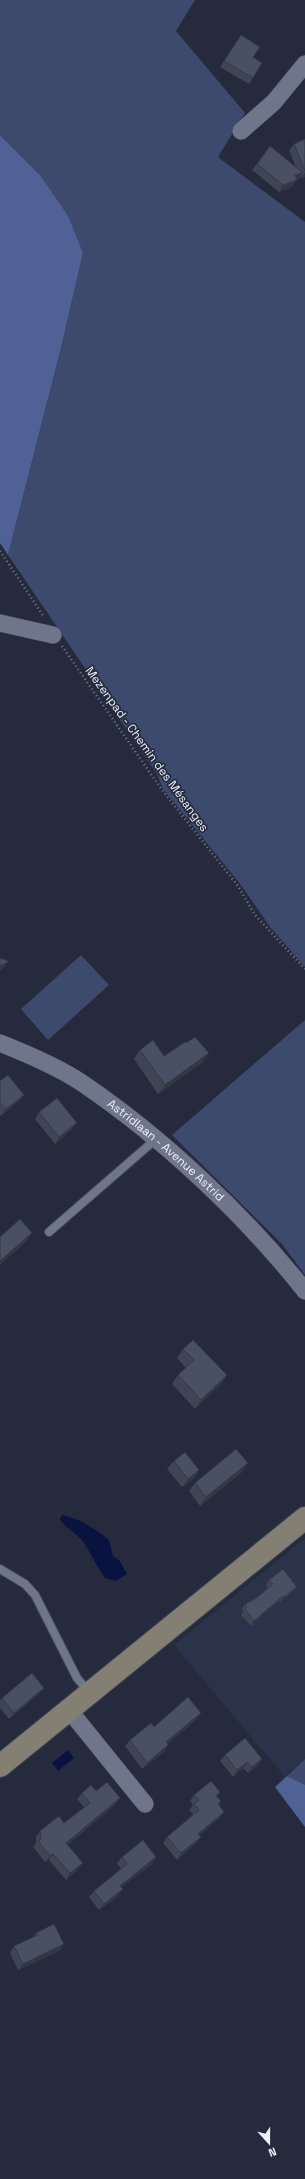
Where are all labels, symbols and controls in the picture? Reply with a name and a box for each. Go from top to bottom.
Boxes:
street label: Mezenpad - Chemin des Mésanges [82,663,212,835]
street label: Astridlaan - Avenue Astrid [104,1096,228,1205]
north arrow [249,2123,289,2163]
text: N [267,2144,279,2160]

